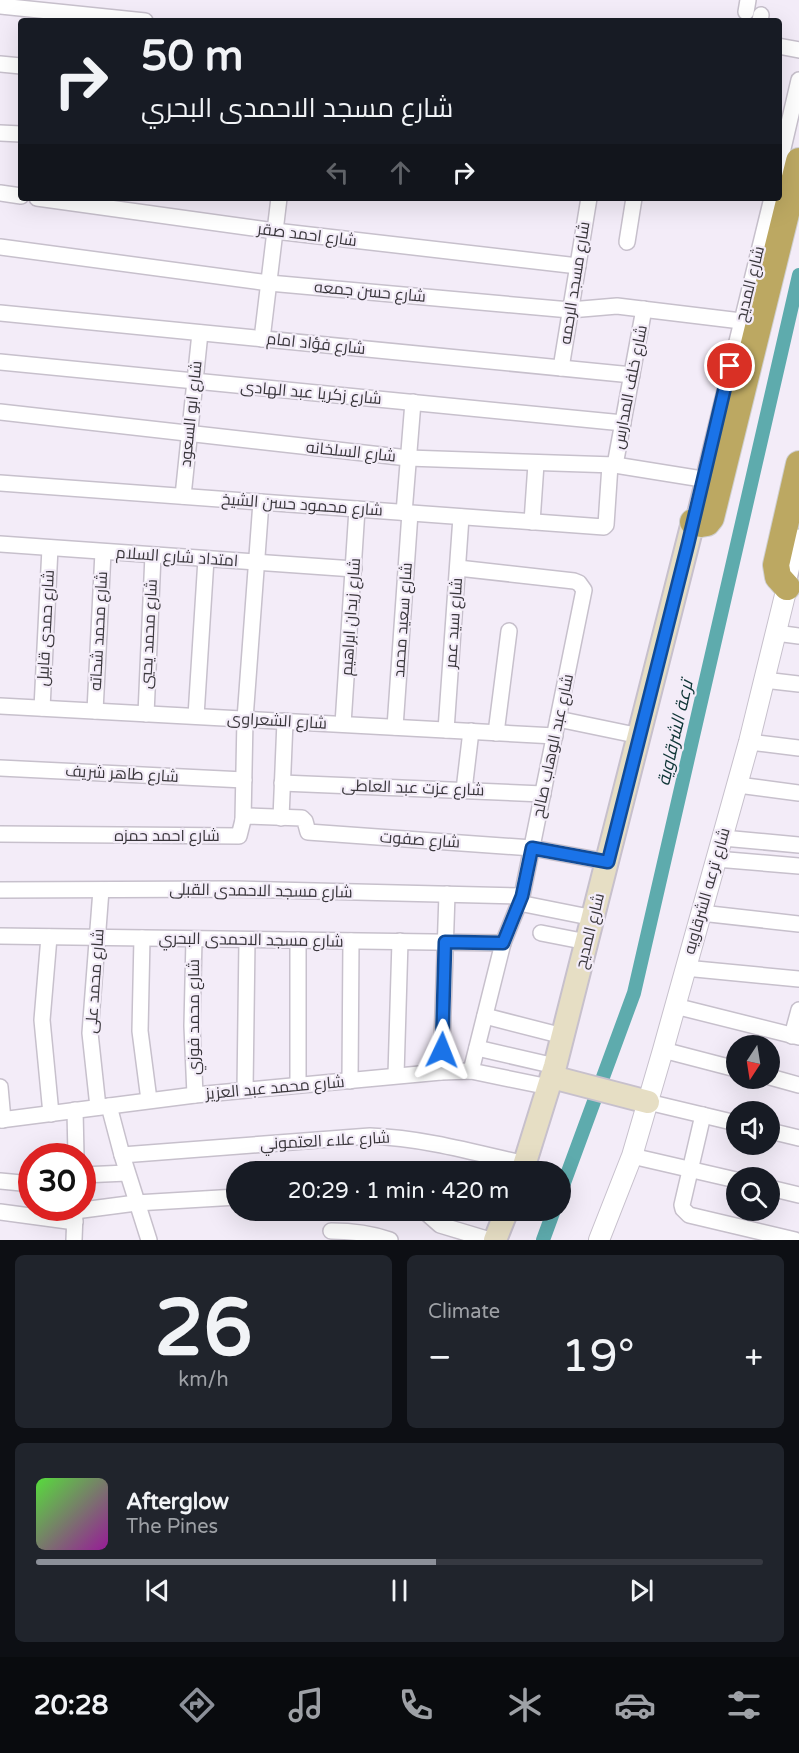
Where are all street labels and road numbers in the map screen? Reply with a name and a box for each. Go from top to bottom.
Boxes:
street label: شارع احمد صقر [255,219,358,252]
street label: شارع مسجد الرحمه [555,220,596,346]
street label: شارع المديح [731,244,770,324]
street label: شارع حسن جمعه [313,277,427,308]
street label: شارع خلف المدارس [608,323,653,451]
street label: شارع فؤاد امام [265,329,367,360]
street label: شارع ابو السعود [175,360,208,468]
street label: شارع زكريا عبد الهادى [240,377,382,410]
street label: شارع السلخانه [305,437,397,468]
street label: شارع محمود حسن الشيخ [220,489,383,522]
street label: امتداد شارع السلام [115,543,239,572]
street label: شارع زيدان ابراهيم [337,557,366,677]
street label: شارع سعيد محمد [389,562,418,678]
street label: شارع حمدى قابيل [33,569,60,687]
street label: شارع محمد شحاته [86,571,113,691]
street label: شارع سيد عمر [441,577,468,670]
street label: شارع محمد يحيي [136,578,163,690]
street label: شارع عبد الوهاب صالح [528,672,579,820]
street label: شارع الشعراوى [227,708,327,735]
street label: شارع طاهر شريف [65,761,179,788]
street label: شارع عزت عبد العاطى [341,776,485,801]
street label: شارع ترعه الشرقاويه [679,825,736,957]
street label: شارع احمد حمزه [114,826,220,847]
street label: شارع صفوت [379,827,461,854]
street label: شارع مسجد الاحمدى القبلى [169,879,353,904]
street label: شارع المديح [571,891,610,971]
street label: شارع محمد على [81,928,110,1034]
street label: شارع مسجد الاحمدى البحري [158,928,344,955]
street label: شارع محمد فوزي [184,959,207,1075]
street label: شارع محمد عبد العزيز [204,1072,345,1105]
street label: شارع علاء العتموني [259,1128,391,1157]

